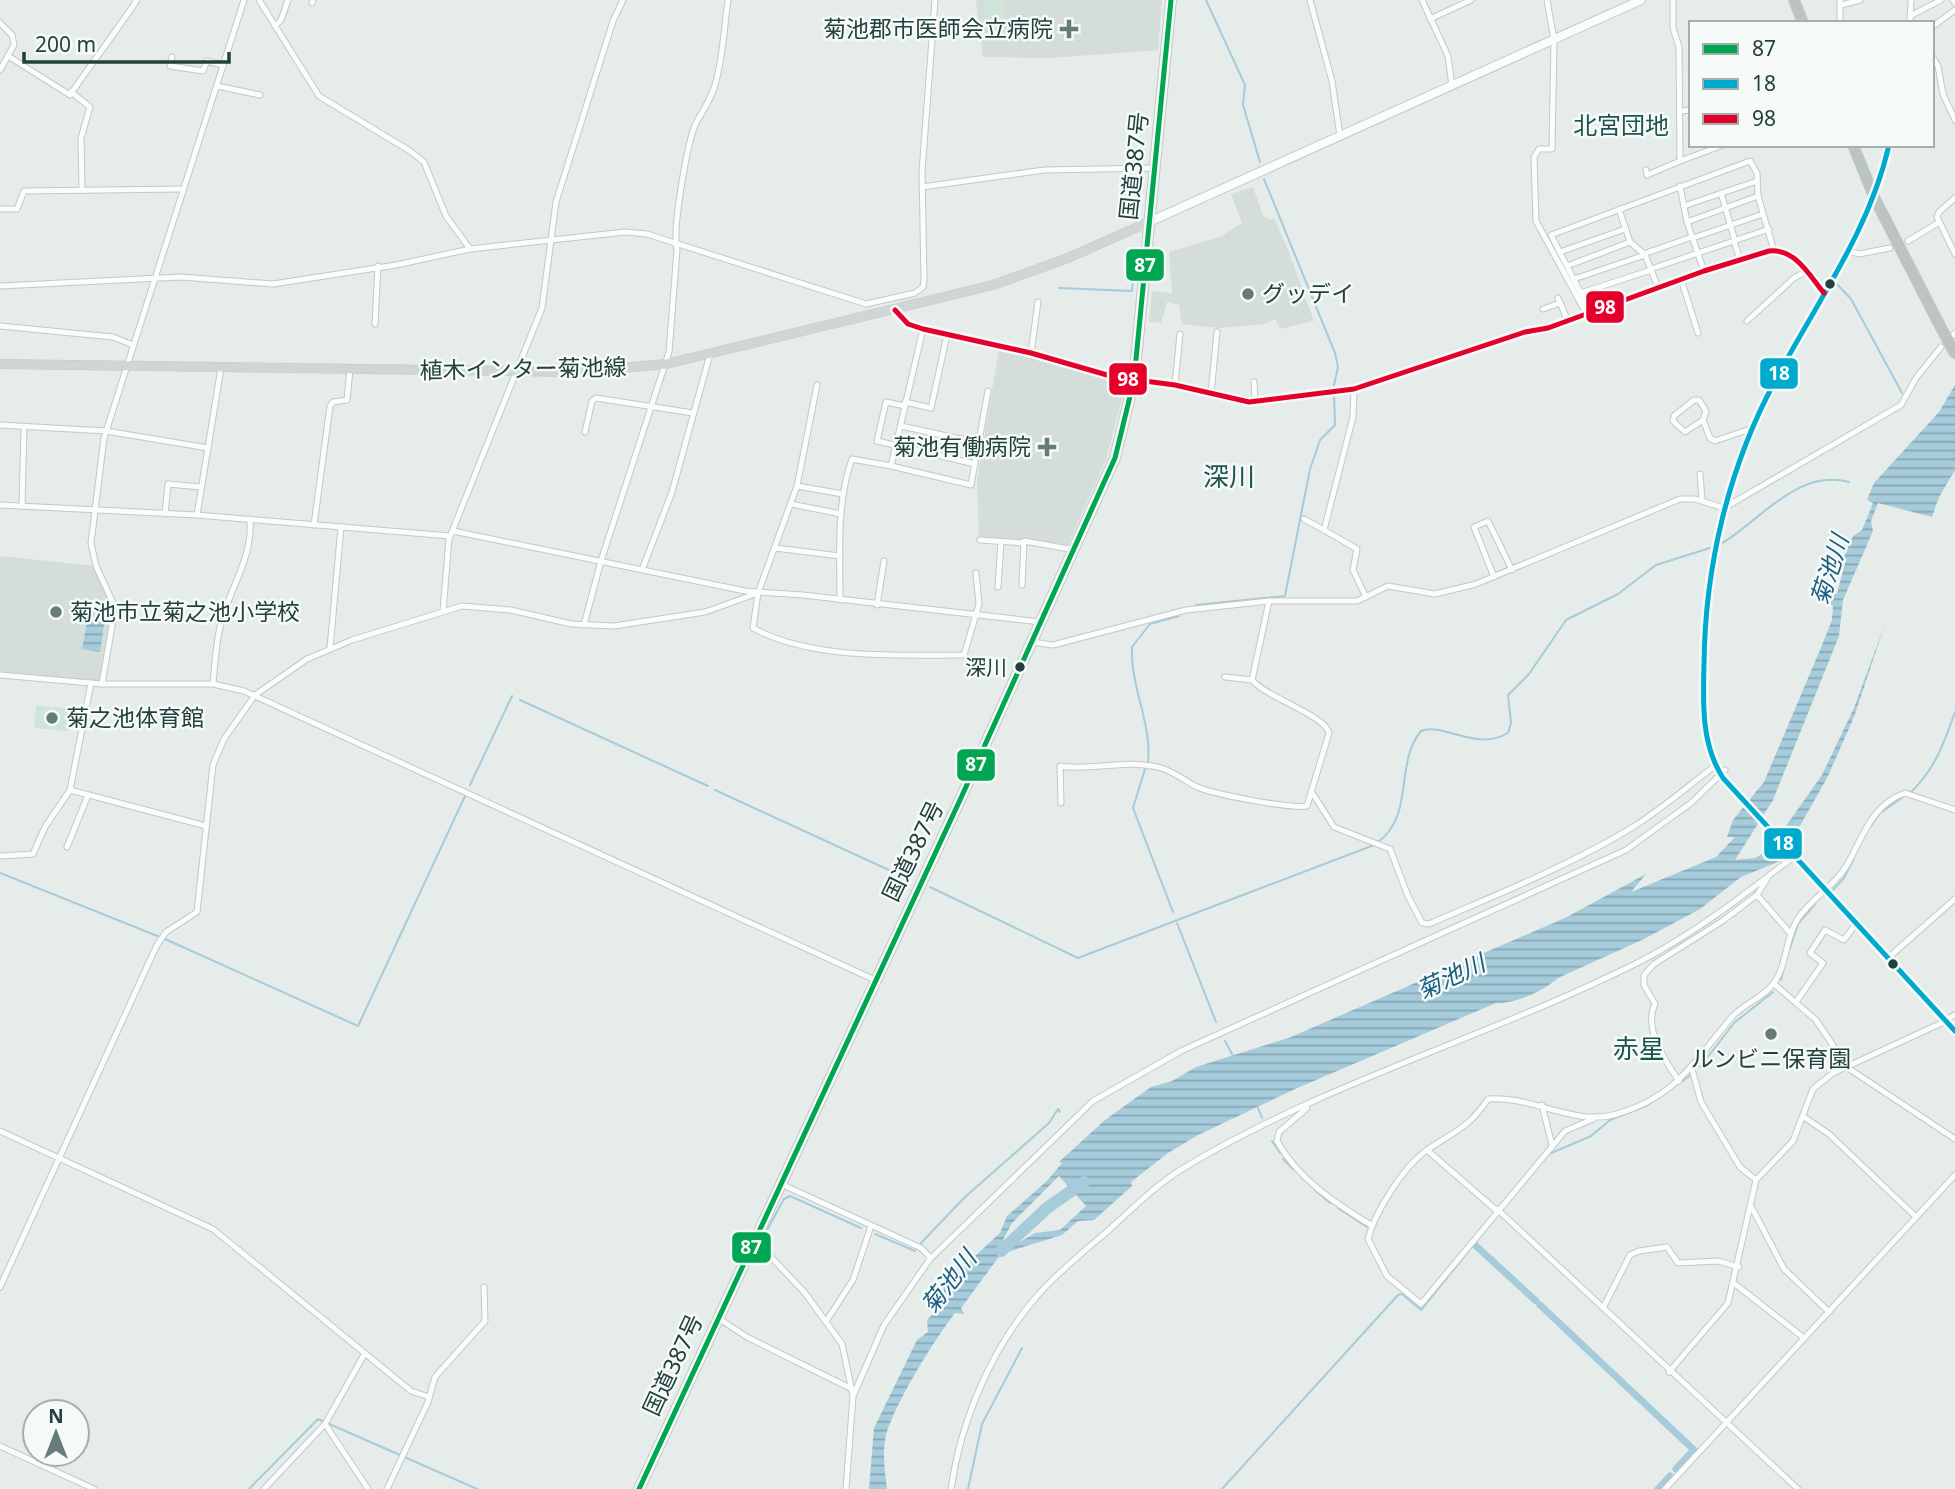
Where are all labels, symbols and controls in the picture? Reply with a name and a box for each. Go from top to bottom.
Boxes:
place label: 菊池郡市医師会立病院 [823,12,1053,44]
marker: 菊池郡市医師会立病院 [1059,19,1079,39]
scale bar [24,21,229,65]
legend [1689,21,1934,147]
text: 200 m [35,30,96,58]
text: 87 [1752,34,1776,62]
text: 18 [1752,69,1776,97]
text: 98 [1752,104,1776,132]
district label: 北宮団地 [1573,108,1669,141]
street label: 国道387号 [1111,110,1155,222]
line badge: 87 [1125,248,1165,282]
text: 87 [1134,252,1156,278]
place label: グッデイ [1262,277,1354,309]
unlabelled marker [1823,277,1837,291]
marker: グッデイ [1240,286,1256,302]
line badge: 98 [1585,290,1625,324]
text: 98 [1594,294,1616,320]
street label: 植木インター菊池線 [419,350,627,386]
line badge: 18 [1759,357,1799,390]
text: 18 [1768,360,1790,386]
line badge: 98 [1108,362,1148,396]
text: 98 [1117,366,1139,392]
place label: 菊池有働病院 [893,430,1031,462]
marker: 菊池有働病院 [1037,437,1057,457]
district label: 深川 [1203,458,1255,494]
water label: 菊池川 [1802,527,1856,609]
place label: 菊池市立菊之池小学校 [70,595,300,627]
marker: 菊池市立菊之池小学校 [48,604,64,620]
place label: 深川 [965,653,1007,681]
marker: 深川 [1013,660,1027,674]
place label: 菊之池体育館 [66,701,204,733]
marker: 菊之池体育館 [44,710,60,726]
line badge: 87 [956,748,996,782]
text: 87 [965,751,987,777]
street label: 国道387号 [874,795,950,906]
line badge: 18 [1763,827,1803,860]
text: 18 [1772,830,1794,856]
water label: 菊池川 [1411,944,1493,1006]
unlabelled marker [1886,957,1900,971]
marker: ルンビニ保育園 [1763,1026,1779,1042]
district label: 赤星 [1613,1030,1665,1066]
place label: ルンビニ保育園 [1691,1042,1851,1074]
line badge: 87 [731,1231,772,1264]
text: 87 [740,1234,762,1260]
water label: 菊池川 [913,1240,985,1320]
street label: 国道387号 [635,1309,710,1420]
north arrow [21,1398,91,1468]
text: N [48,1403,64,1429]

